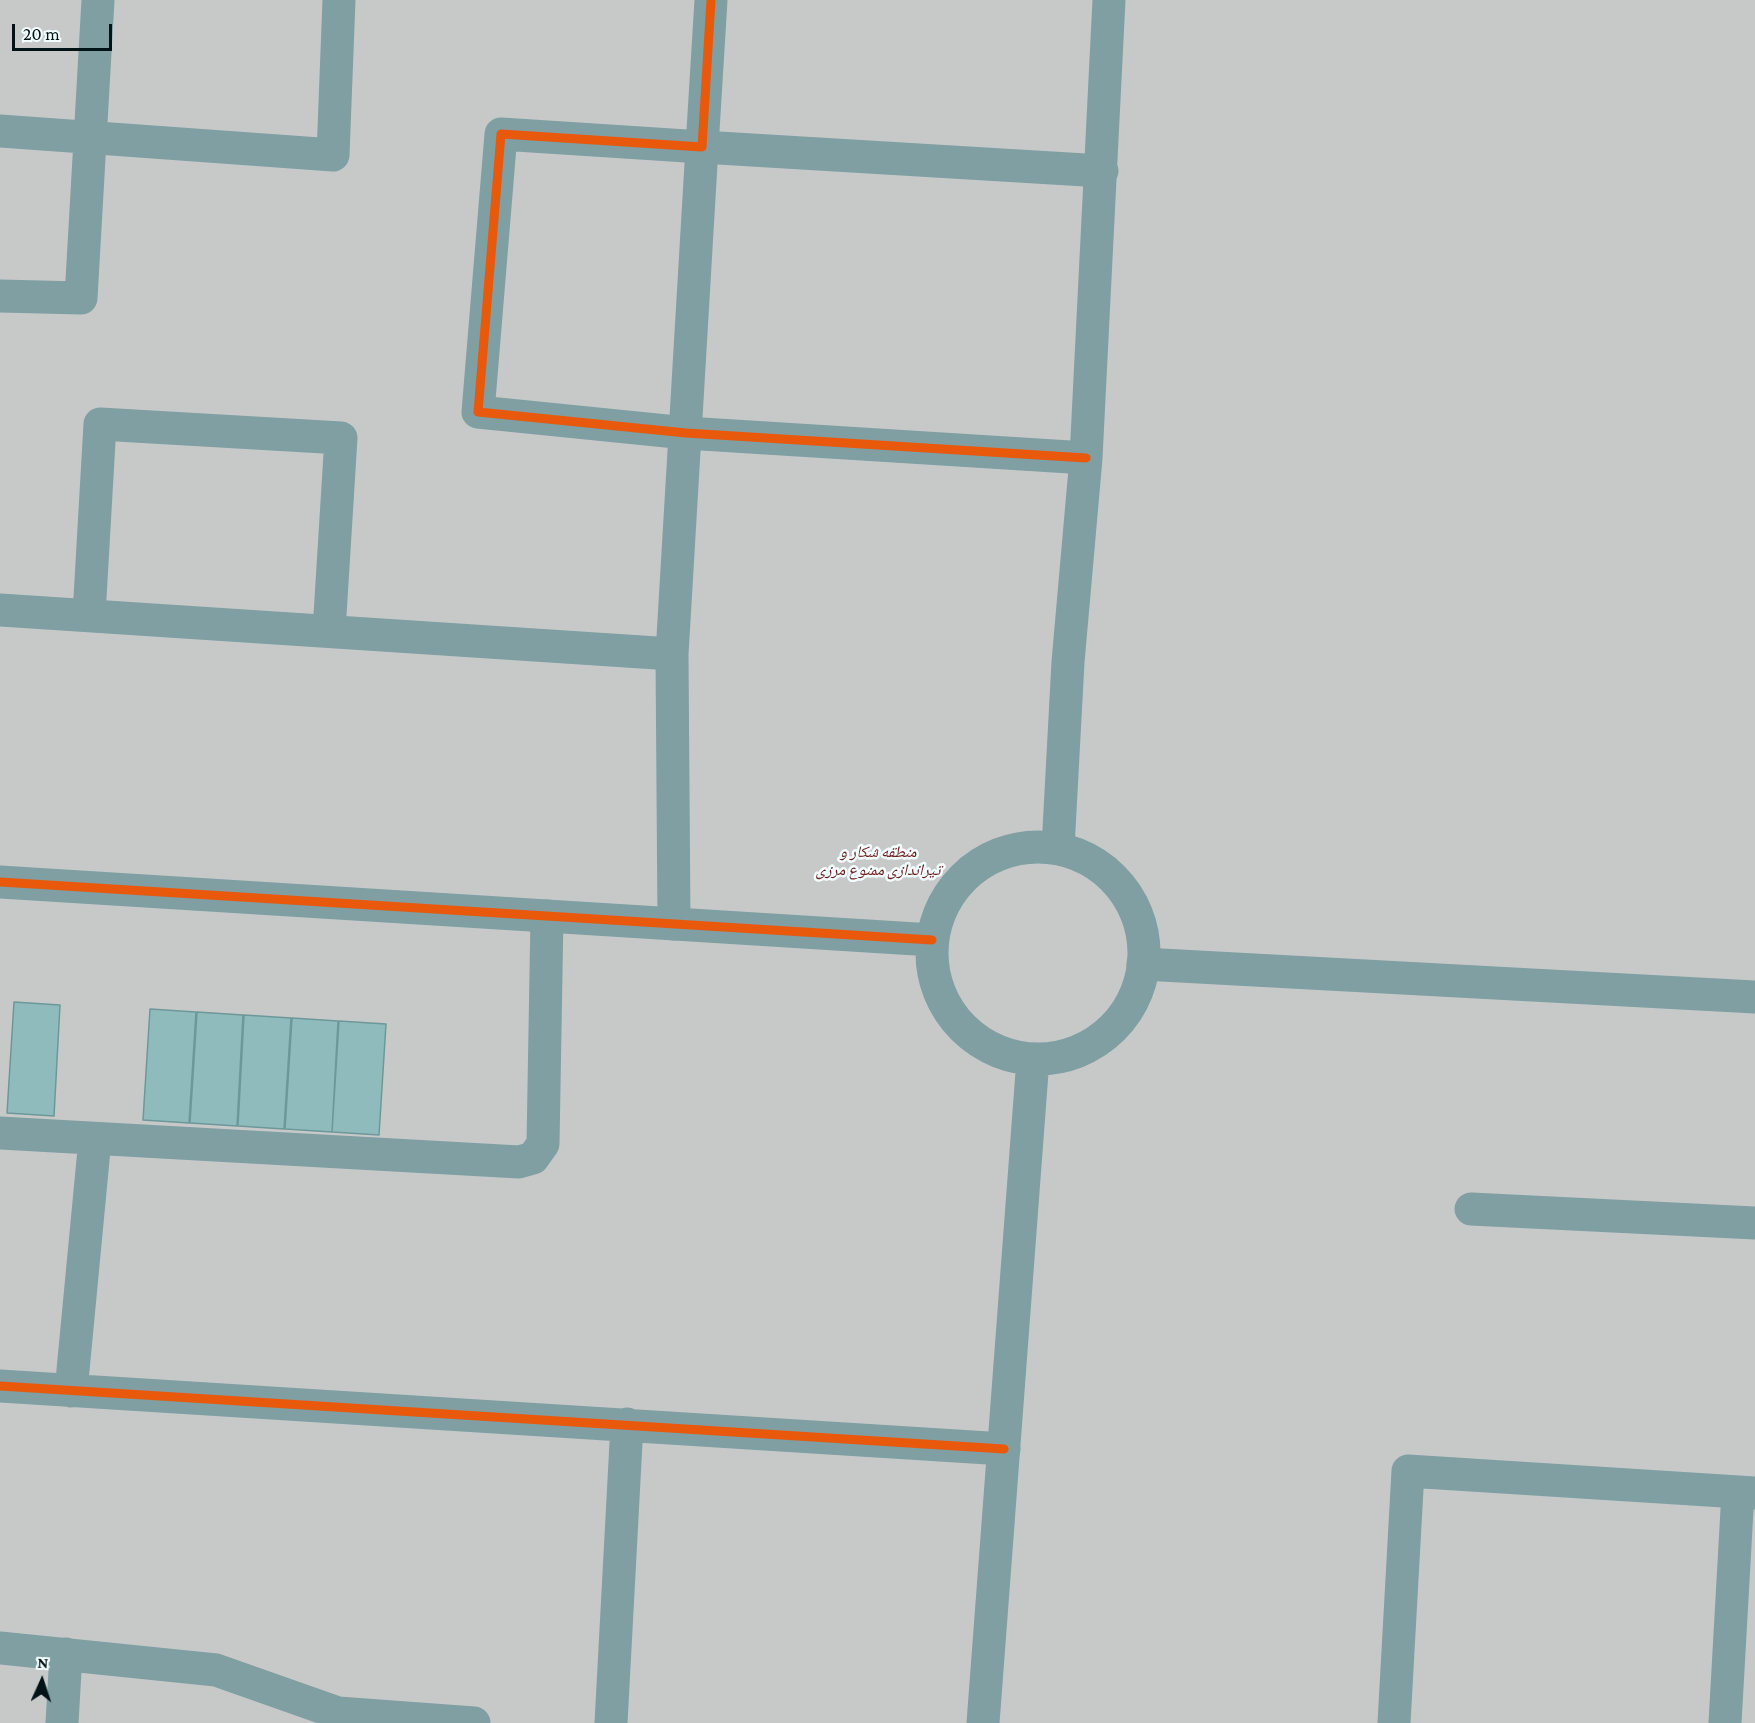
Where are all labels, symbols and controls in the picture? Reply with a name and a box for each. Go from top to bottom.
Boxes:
scale bar [15,12,116,50]
text: 20 m [23,24,60,44]
park label: منطقه شکار و تیراندازی ممنوع مرزی [816,842,940,880]
north arrow [12,1651,72,1711]
text: N [37,1654,49,1671]

